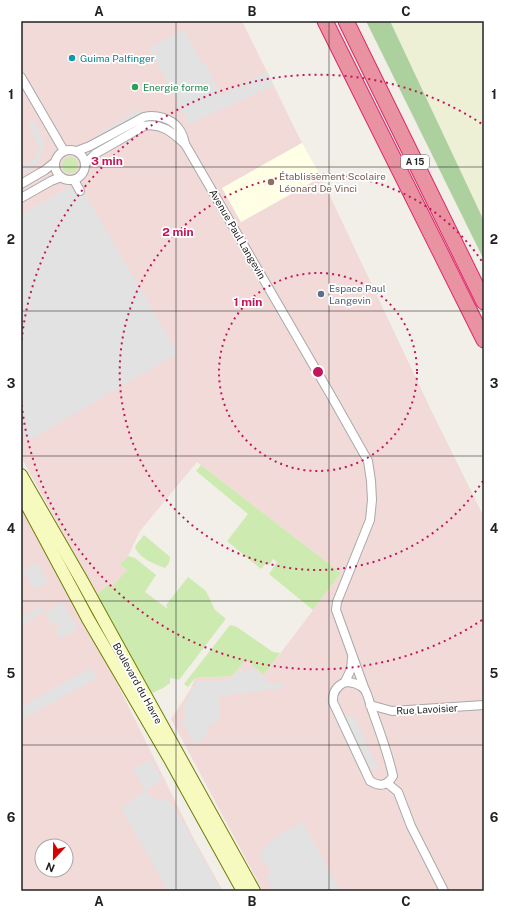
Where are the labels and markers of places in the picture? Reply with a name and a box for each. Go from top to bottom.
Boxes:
place label: Guima Palfinger [80,52,155,64]
marker: Guima Palfinger [67,53,77,63]
place label: Energie forme [143,81,209,93]
marker: Energie forme [130,82,140,92]
place label: Établissement Scolaire Léonard De Vinci [279,170,386,194]
marker: Établissement Scolaire Léonard De Vinci [266,177,276,187]
place label: Espace Paul Langevin [329,282,386,306]
marker: Espace Paul Langevin [316,289,326,299]
centre of rings [311,365,325,379]

